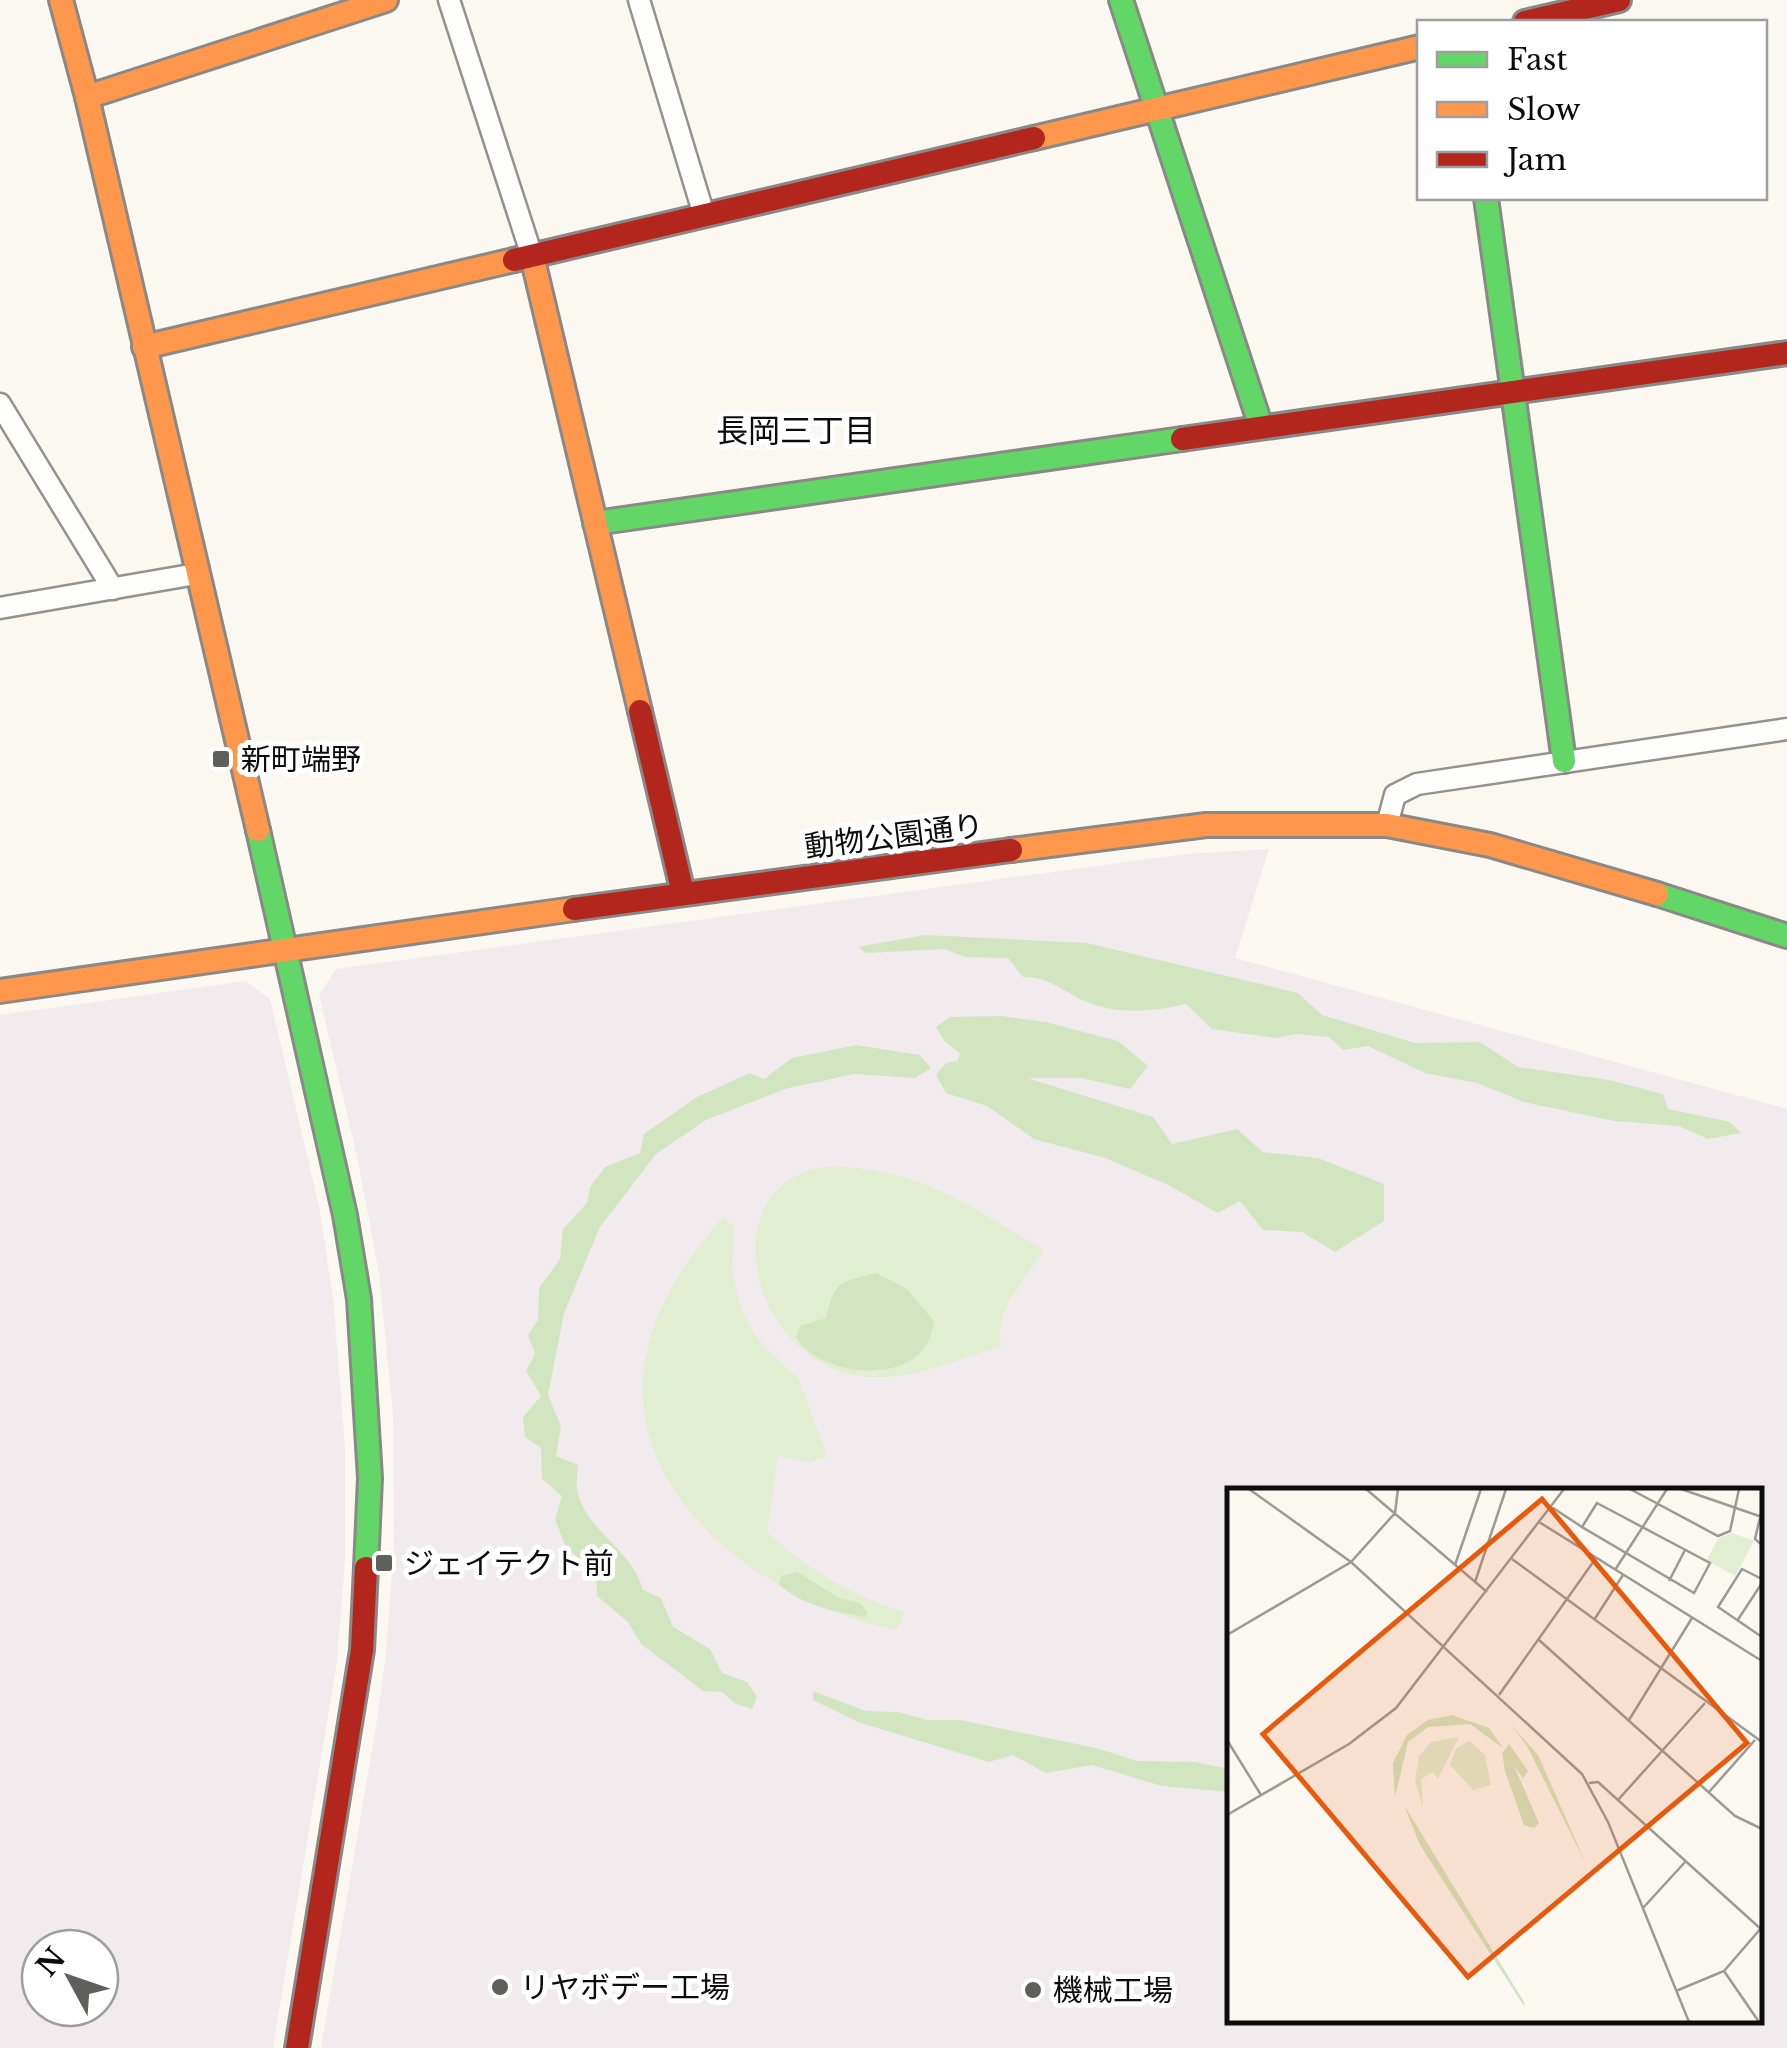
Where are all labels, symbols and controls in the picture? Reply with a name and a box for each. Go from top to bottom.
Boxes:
legend [1417,20,1767,200]
text: Fast [1507,41,1568,78]
text: Slow [1507,91,1581,128]
text: Jam [1503,141,1567,178]
district label: 長岡三丁目 [716,411,876,451]
place label: 新町端野 [241,741,361,778]
marker: 新町端野 [210,748,232,770]
street label: 動物公園通り [802,807,986,865]
inset map [1227,1488,1762,2023]
place label: ジェイテクト前 [404,1545,613,1582]
marker: ジェイテクト前 [373,1552,395,1574]
north arrow [20,1928,120,2028]
text: N [29,1941,73,1984]
place label: リヤボデー工場 [520,1969,730,2006]
place label: 機械工場 [1053,1972,1173,2009]
marker: リヤボデー工場 [489,1976,511,1998]
marker: 機械工場 [1022,1979,1044,2001]

